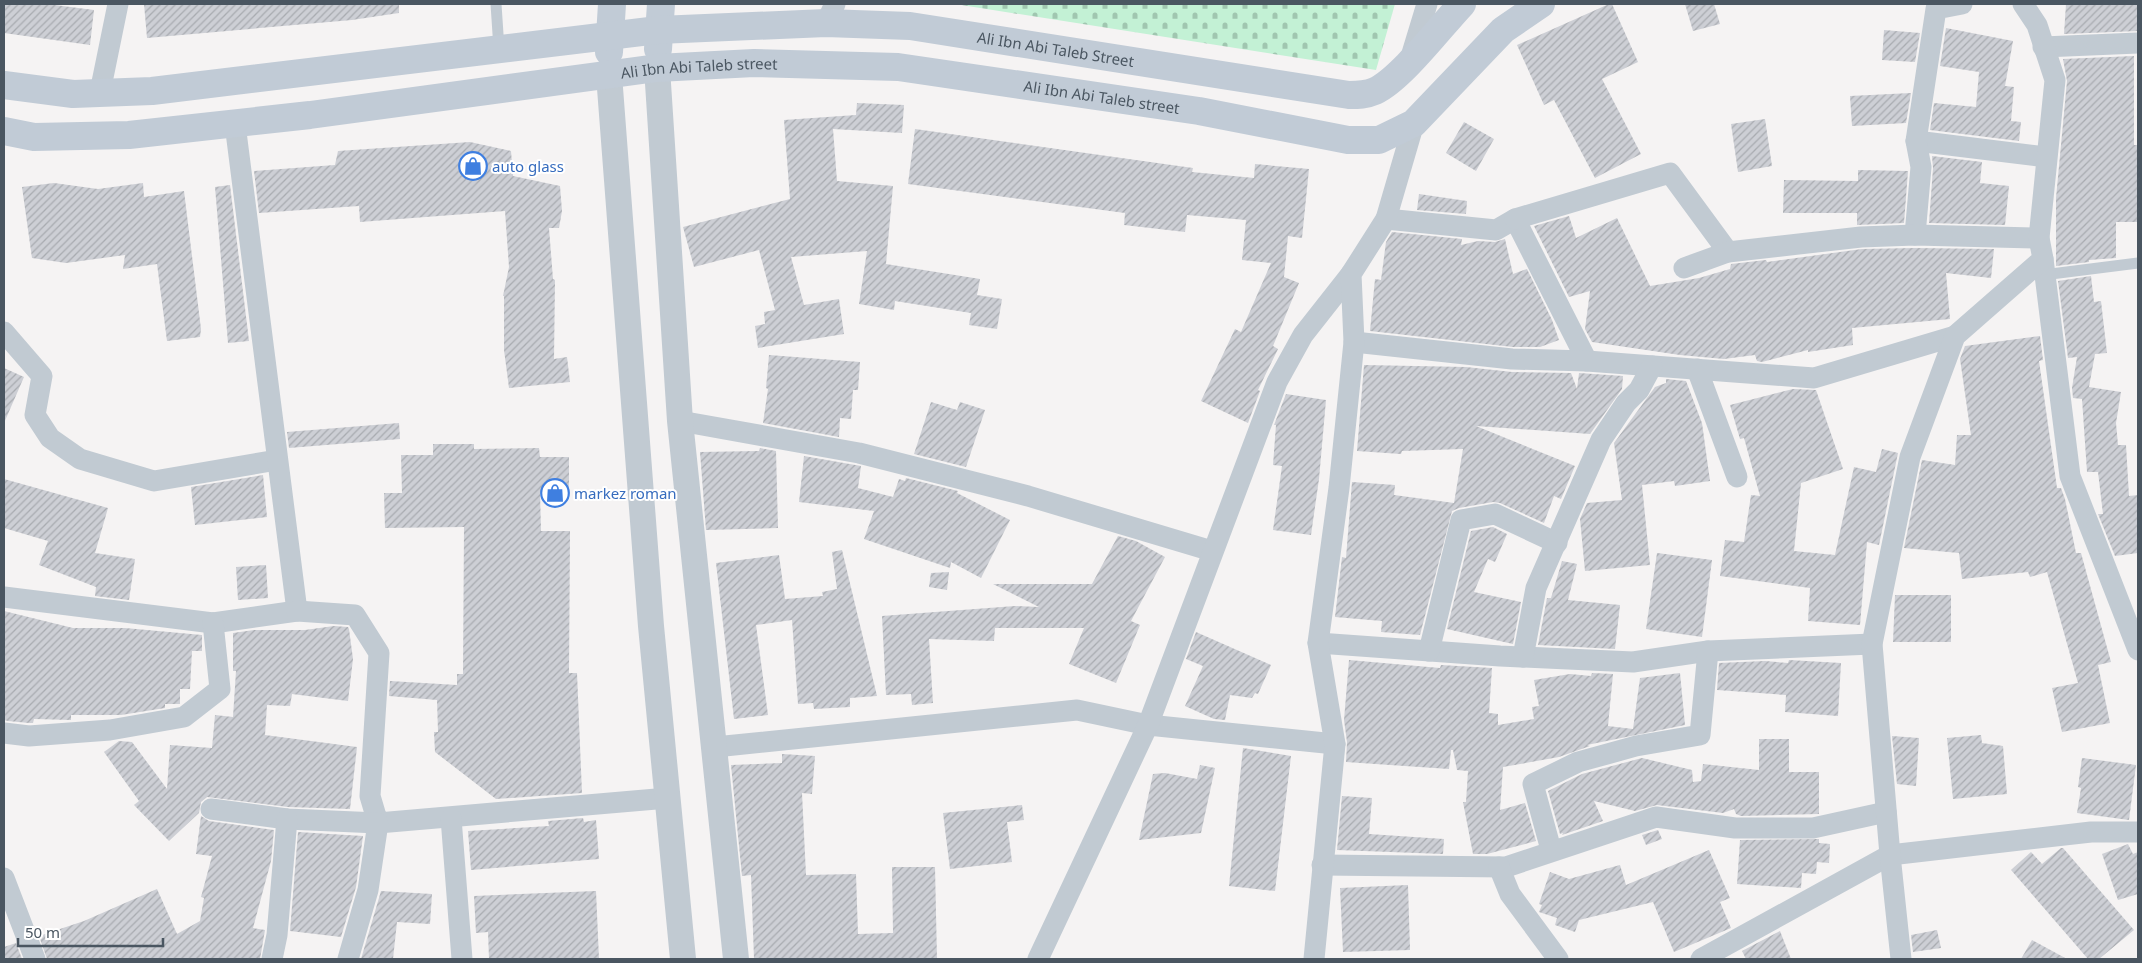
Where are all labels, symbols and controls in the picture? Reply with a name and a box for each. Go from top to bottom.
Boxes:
street label: Ali Ibn Abi Taleb Street [976,27,1136,71]
street label: Ali Ibn Abi Taleb street [619,53,778,83]
street label: Ali Ibn Abi Taleb street [1022,76,1182,118]
shop icon: auto glass [458,151,488,181]
place label: auto glass [492,156,564,176]
shop icon: markez roman [540,478,570,508]
place label: markez roman [574,483,677,503]
scale bar [18,916,162,948]
text: 50 m [25,922,60,942]

